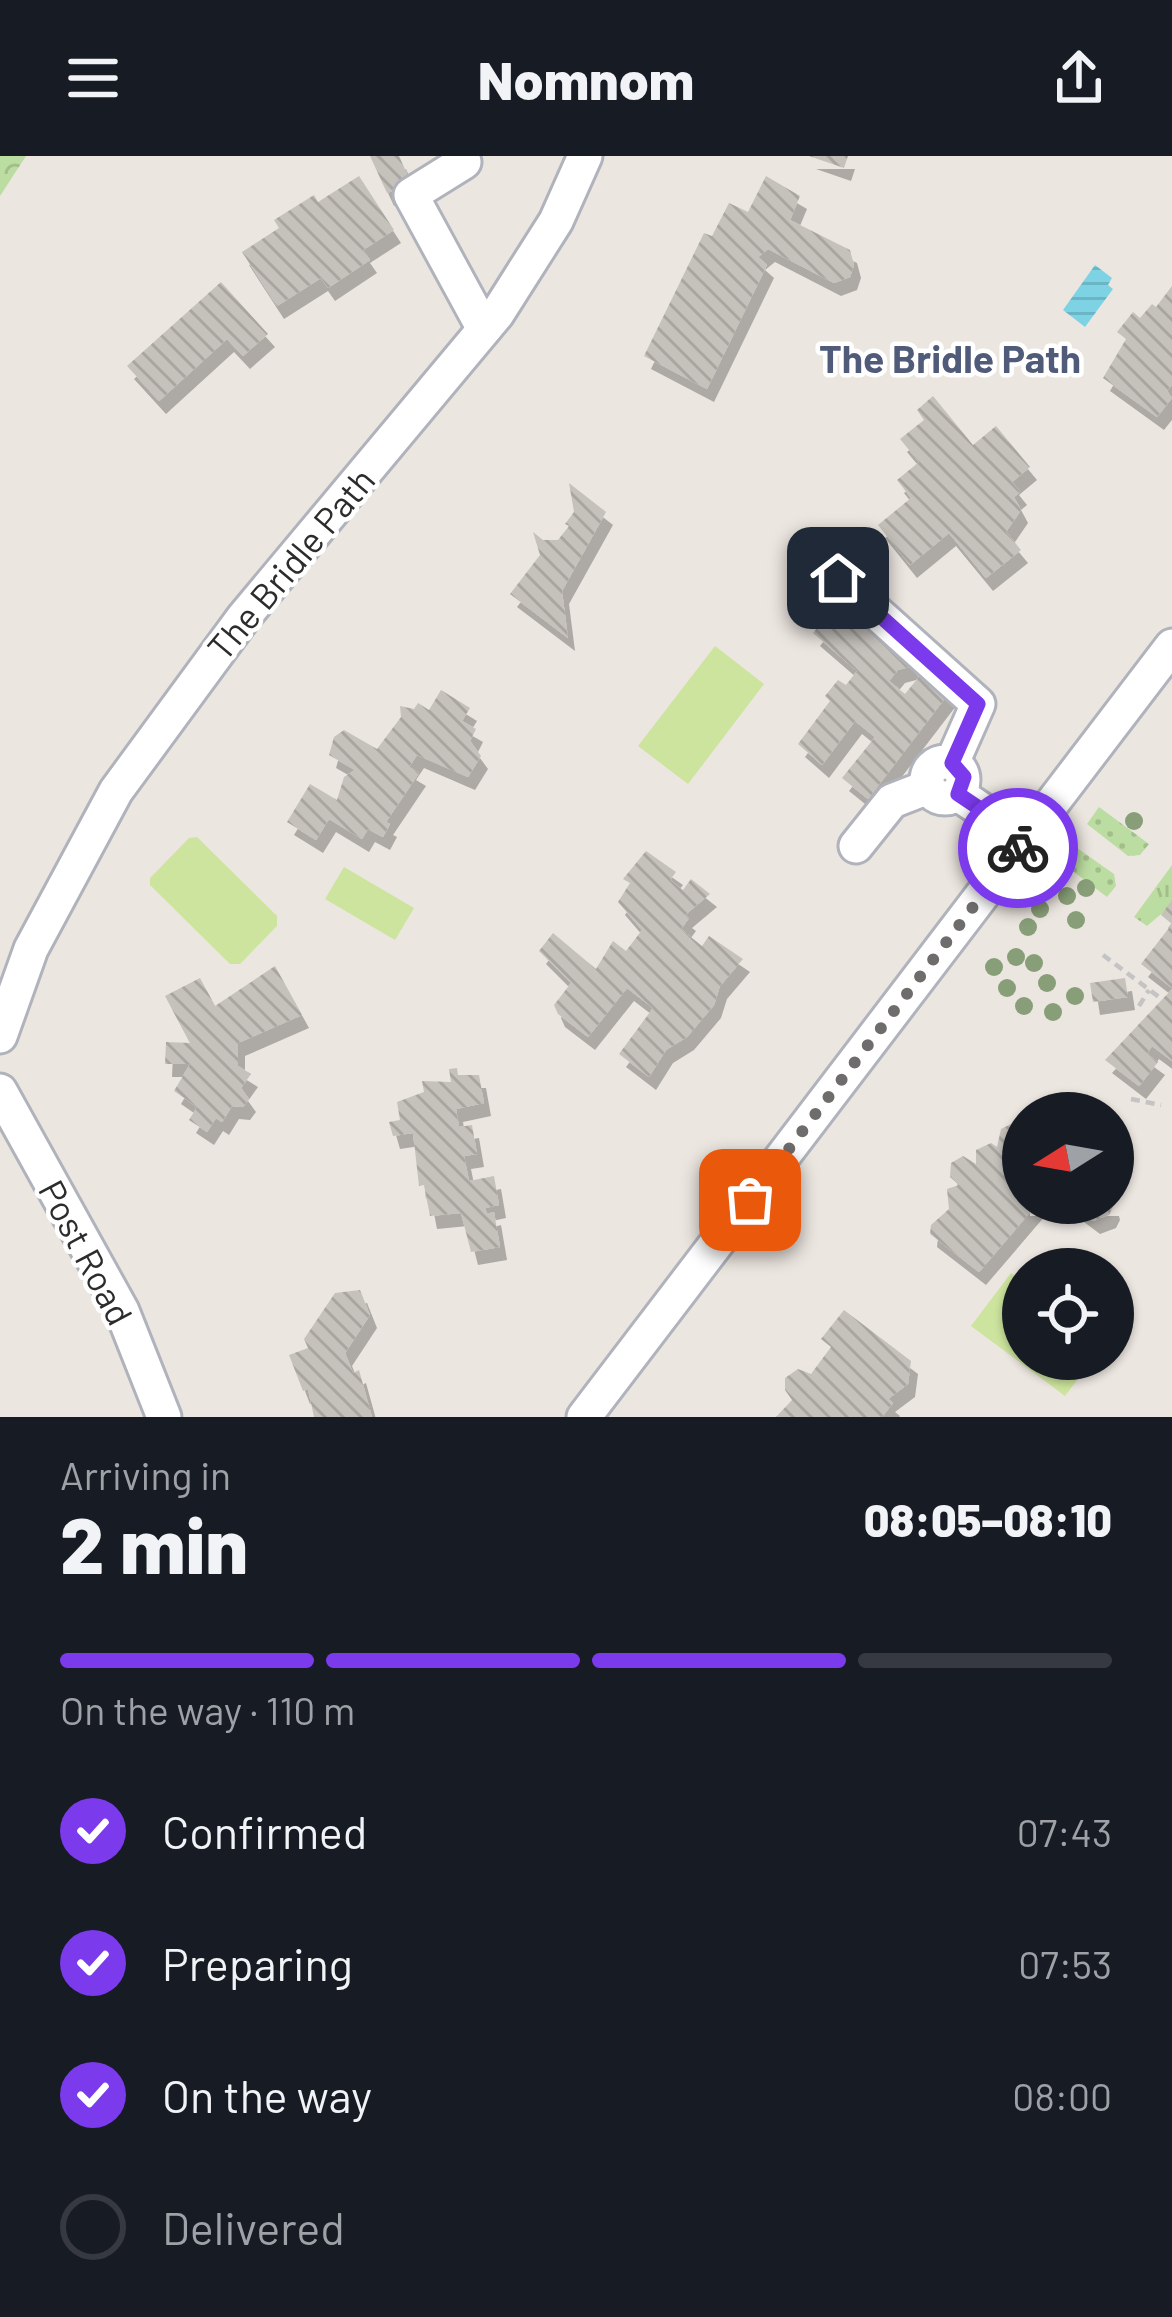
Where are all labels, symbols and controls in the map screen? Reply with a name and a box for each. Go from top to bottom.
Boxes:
icon: menu [60,45,126,111]
icon: share [1046,45,1112,111]
text: Nomnom [478,46,694,111]
district label: The Bridle Path [819,334,1081,381]
street label: The Bridle Path [197,458,383,668]
pin [787,527,889,629]
icon: home [805,545,871,611]
courier [958,788,1078,908]
icon: bike [985,815,1051,881]
north arrow [1002,1092,1134,1224]
map controls [1002,1092,1134,1380]
pin [699,1149,801,1251]
icon: bag [717,1167,783,1233]
street label: Post Road [31,1172,143,1332]
button: locate [1002,1248,1134,1380]
text: Arriving in [60,1451,231,1498]
text: 08:05–08:10 [864,1492,1112,1546]
text: 2 min [60,1496,248,1590]
text: On the way · 110 m [60,1686,355,1733]
icon: check [60,1798,126,1864]
text: Confirmed [162,1804,367,1858]
text: 07:43 [1017,1808,1112,1855]
icon: check [60,1930,126,1996]
text: Preparing [162,1936,353,1990]
text: 07:53 [1018,1940,1112,1987]
icon: check [60,2062,126,2128]
text: On the way [162,2068,372,2122]
text: 08:00 [1012,2072,1112,2119]
text: Delivered [162,2200,345,2254]

